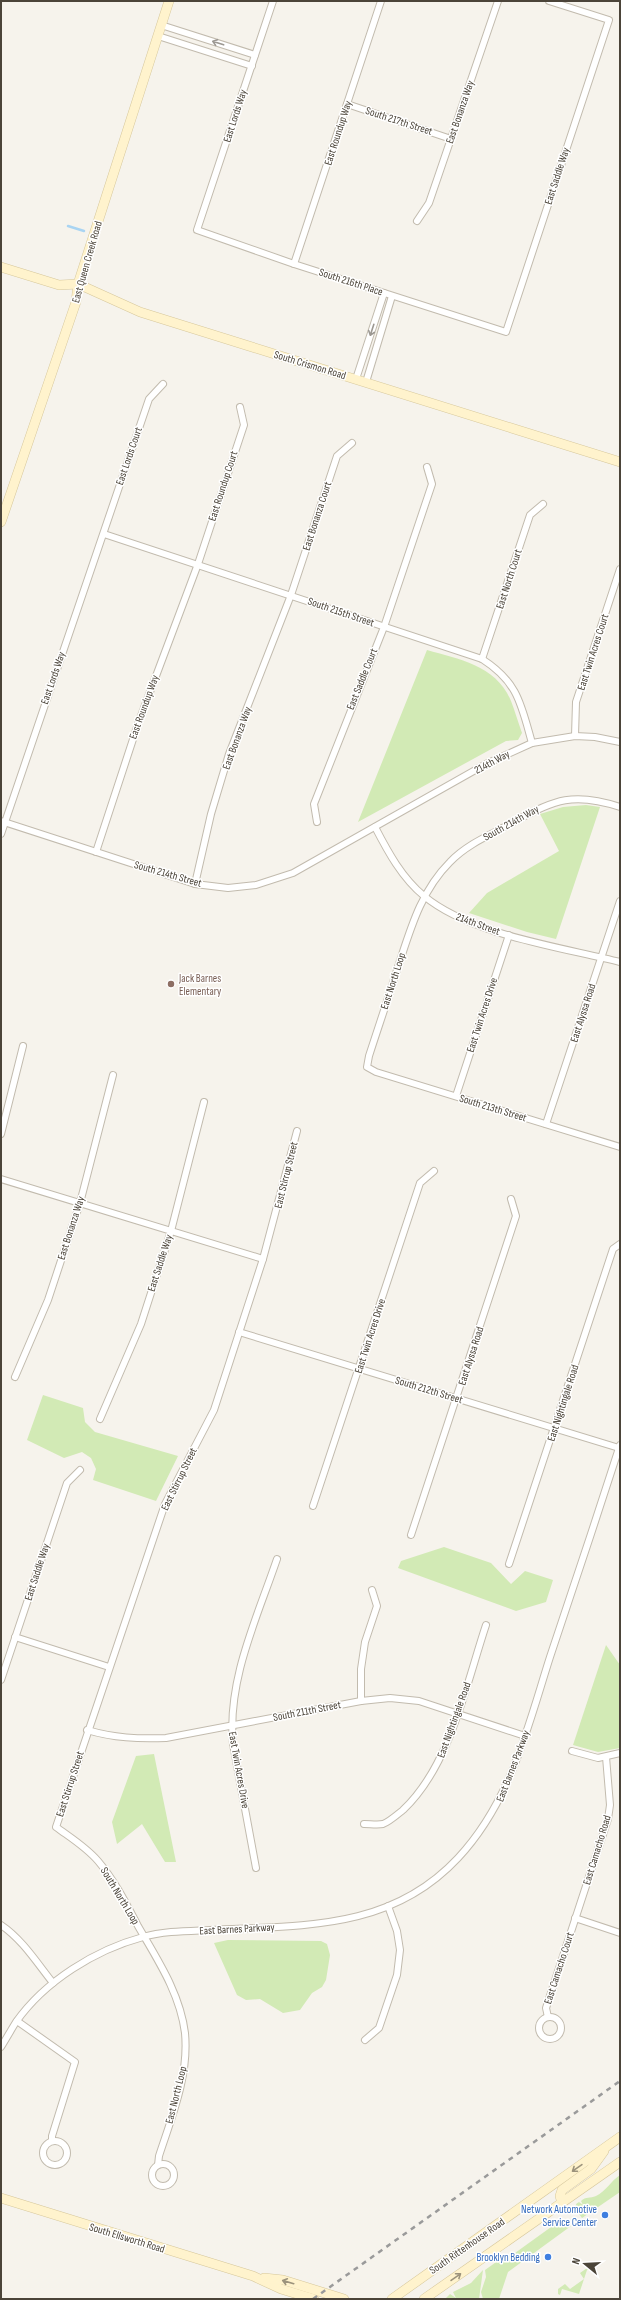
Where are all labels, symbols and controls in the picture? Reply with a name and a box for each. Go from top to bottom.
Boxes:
one-way arrow [212,39,225,46]
street label: East Bonanza Way [443,78,477,145]
street label: East Lords Way [220,87,250,144]
street label: East Roundup Way [321,98,355,167]
street label: South 217th Street [364,104,435,138]
street label: East Saddle Way [542,145,573,206]
street label: East Queen Creek Road [69,219,105,304]
street label: South 216th Place [317,266,385,298]
one-way arrow [368,323,375,336]
street label: South Crismon Road [272,348,348,382]
street label: East Lords Court [113,425,145,487]
street label: East Roundup Court [206,449,241,523]
street label: East Bonanza Court [300,479,334,552]
street label: East North Court [493,547,525,610]
street label: South 215th Street [306,595,377,630]
street label: East Twin Acres Court [575,612,612,692]
street label: East Saddle Court [344,646,380,712]
street label: East Lords Way [38,649,68,706]
street label: East Roundup Way [126,672,162,741]
street label: East Bonanza Way [220,704,255,771]
street label: 214th Way [472,747,513,777]
street label: South 214th Way [481,802,542,844]
street label: South 214th Street [133,858,204,890]
street label: 214th Street [454,910,502,938]
street label: East North Loop [378,951,408,1011]
place label: Jack Barnes Elementary [178,972,222,998]
street label: East Twin Acres Drive [464,976,500,1054]
marker: Jack Barnes Elementary [166,979,176,989]
street label: East Alyssa Road [567,982,599,1044]
street label: South 213th Street [458,1092,529,1125]
street label: East Stirrup Street [271,1140,301,1210]
street label: East Bonanza Way [55,1194,88,1261]
street label: East Saddle Way [145,1232,176,1293]
street label: East Twin Acres Drive [352,1297,388,1375]
street label: East Alyssa Road [455,1325,487,1387]
street label: East Nightingale Road [545,1363,582,1443]
street label: South 212th Street [394,1374,465,1407]
street label: East Stirrup Street [158,1445,200,1512]
street label: East Saddle Way [22,1541,53,1602]
street label: East Nightingale Road [434,1680,474,1760]
street label: South 211th Street [272,1698,343,1724]
street label: East Barnes Parkway [493,1728,533,1804]
street label: East Twin Acres Drive [226,1731,252,1809]
street label: East Stirrup Street [53,1749,87,1818]
street label: East Camacho Road [580,1813,614,1886]
street label: South North Loop [98,1865,142,1927]
street label: East Barnes Parkway [199,1920,276,1937]
street label: East Camacho Court [541,1930,577,2006]
street label: East North Loop [163,2065,189,2125]
one-way arrow [571,2164,582,2172]
place label: Network Automotive Service Center [521,2203,597,2229]
marker: Network Automotive Service Center [600,2210,610,2220]
street label: South Rittenhouse Road [427,2215,507,2277]
street label: South Ellsworth Road [88,2220,167,2256]
north arrow [565,2244,605,2284]
place label: Brooklyn Bedding [476,2251,541,2264]
marker: Brooklyn Bedding [543,2252,553,2262]
text: N [569,2256,583,2266]
one-way arrow [450,2273,461,2281]
one-way arrow [282,2278,295,2285]

